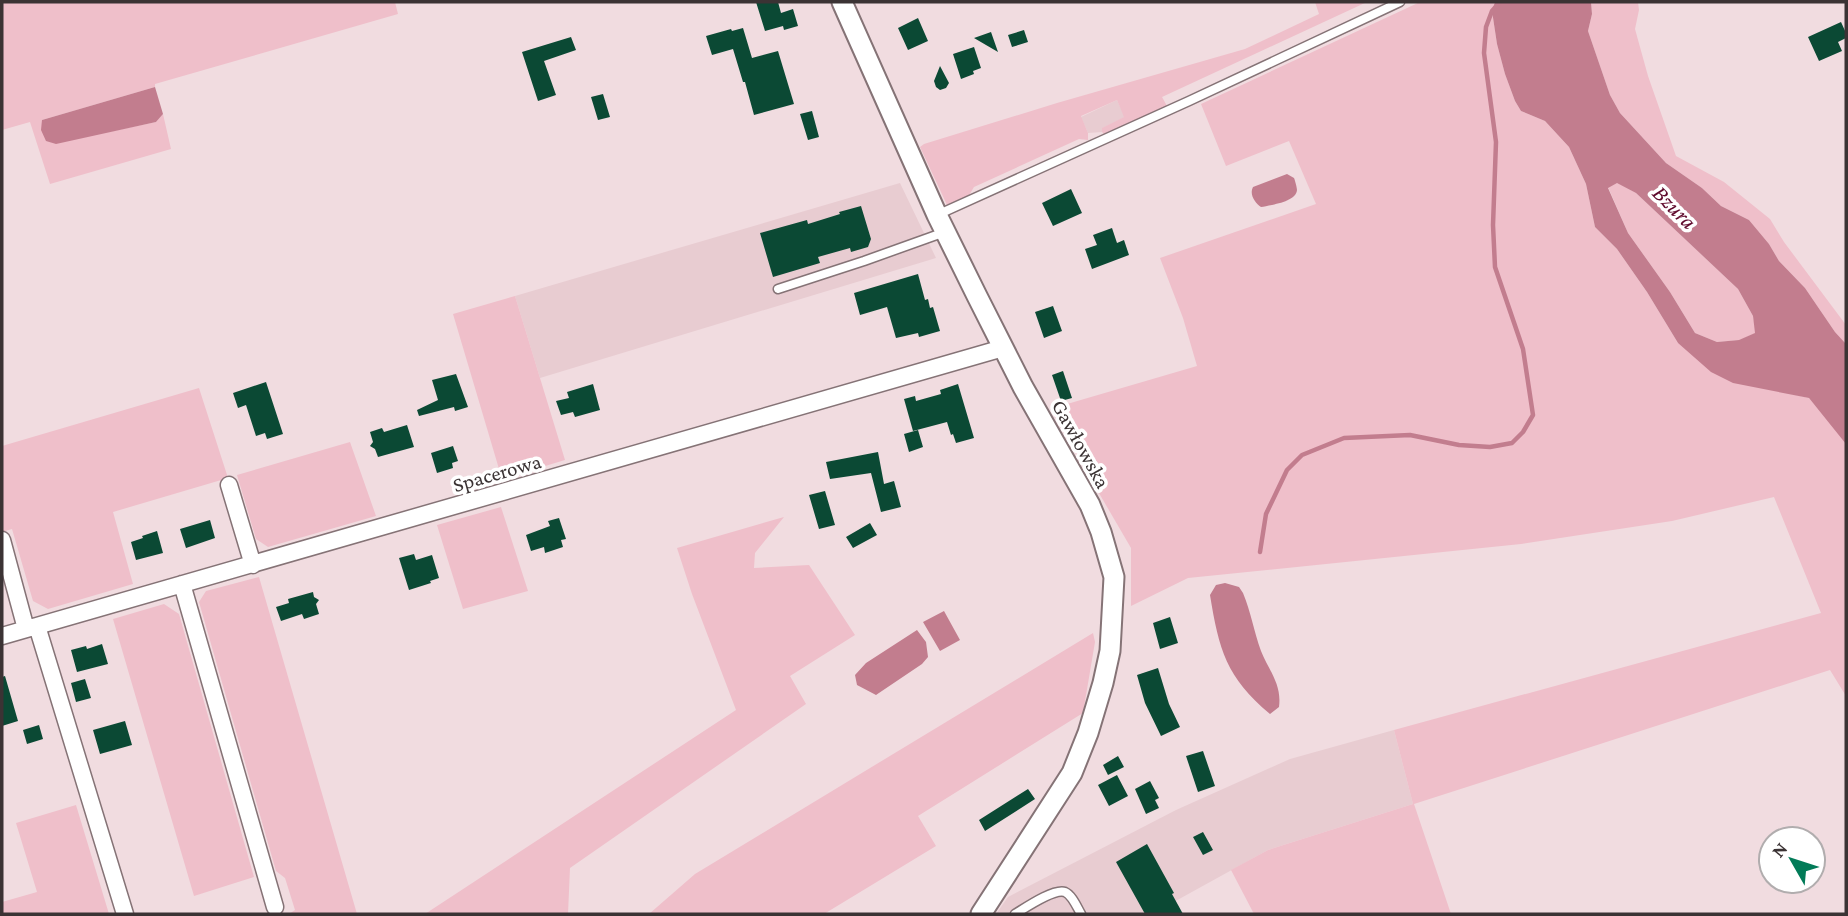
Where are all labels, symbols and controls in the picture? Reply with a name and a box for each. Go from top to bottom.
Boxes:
water label: Bzura [1648,180,1702,234]
street label: Gawłowska [1047,396,1115,493]
street label: Spacerowa [450,449,544,497]
north arrow [1757,825,1827,895]
text: N [1767,838,1791,861]

